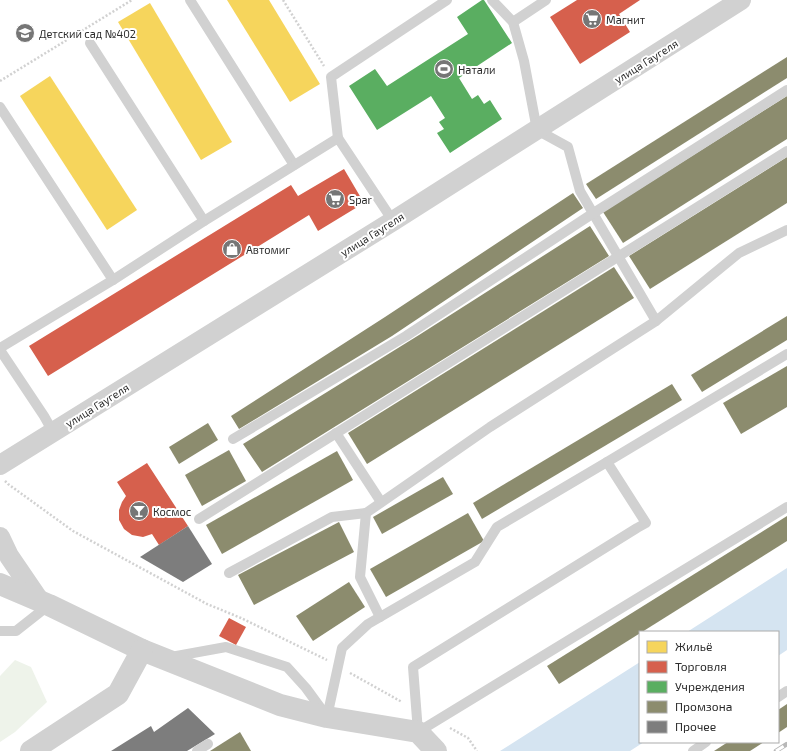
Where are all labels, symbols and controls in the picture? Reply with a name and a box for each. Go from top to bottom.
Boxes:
supermarket icon: Магнит [581,8,603,30]
place label: Магнит [606,13,646,26]
school or university icon: Детский сад №402 [14,22,36,44]
place label: Детский сад №402 [39,27,136,40]
street label: улица Гаугеля [612,36,681,87]
sports icon: Натали [433,58,455,80]
place label: Натали [458,63,496,76]
supermarket icon: Spar [324,188,346,210]
place label: Spar [349,193,373,206]
street label: улица Гаугеля [338,209,407,260]
shop icon: Автомиг [221,238,243,260]
place label: Автомиг [246,243,290,256]
street label: улица Гаугеля [63,380,132,431]
bar icon: Космос [128,500,150,522]
place label: Космос [153,505,191,518]
legend [639,631,779,743]
text: Жильё [675,639,712,653]
text: Торговля [675,659,727,673]
text: Учреждения [675,679,745,693]
text: Промзона [675,699,732,713]
text: Прочее [675,719,716,733]

